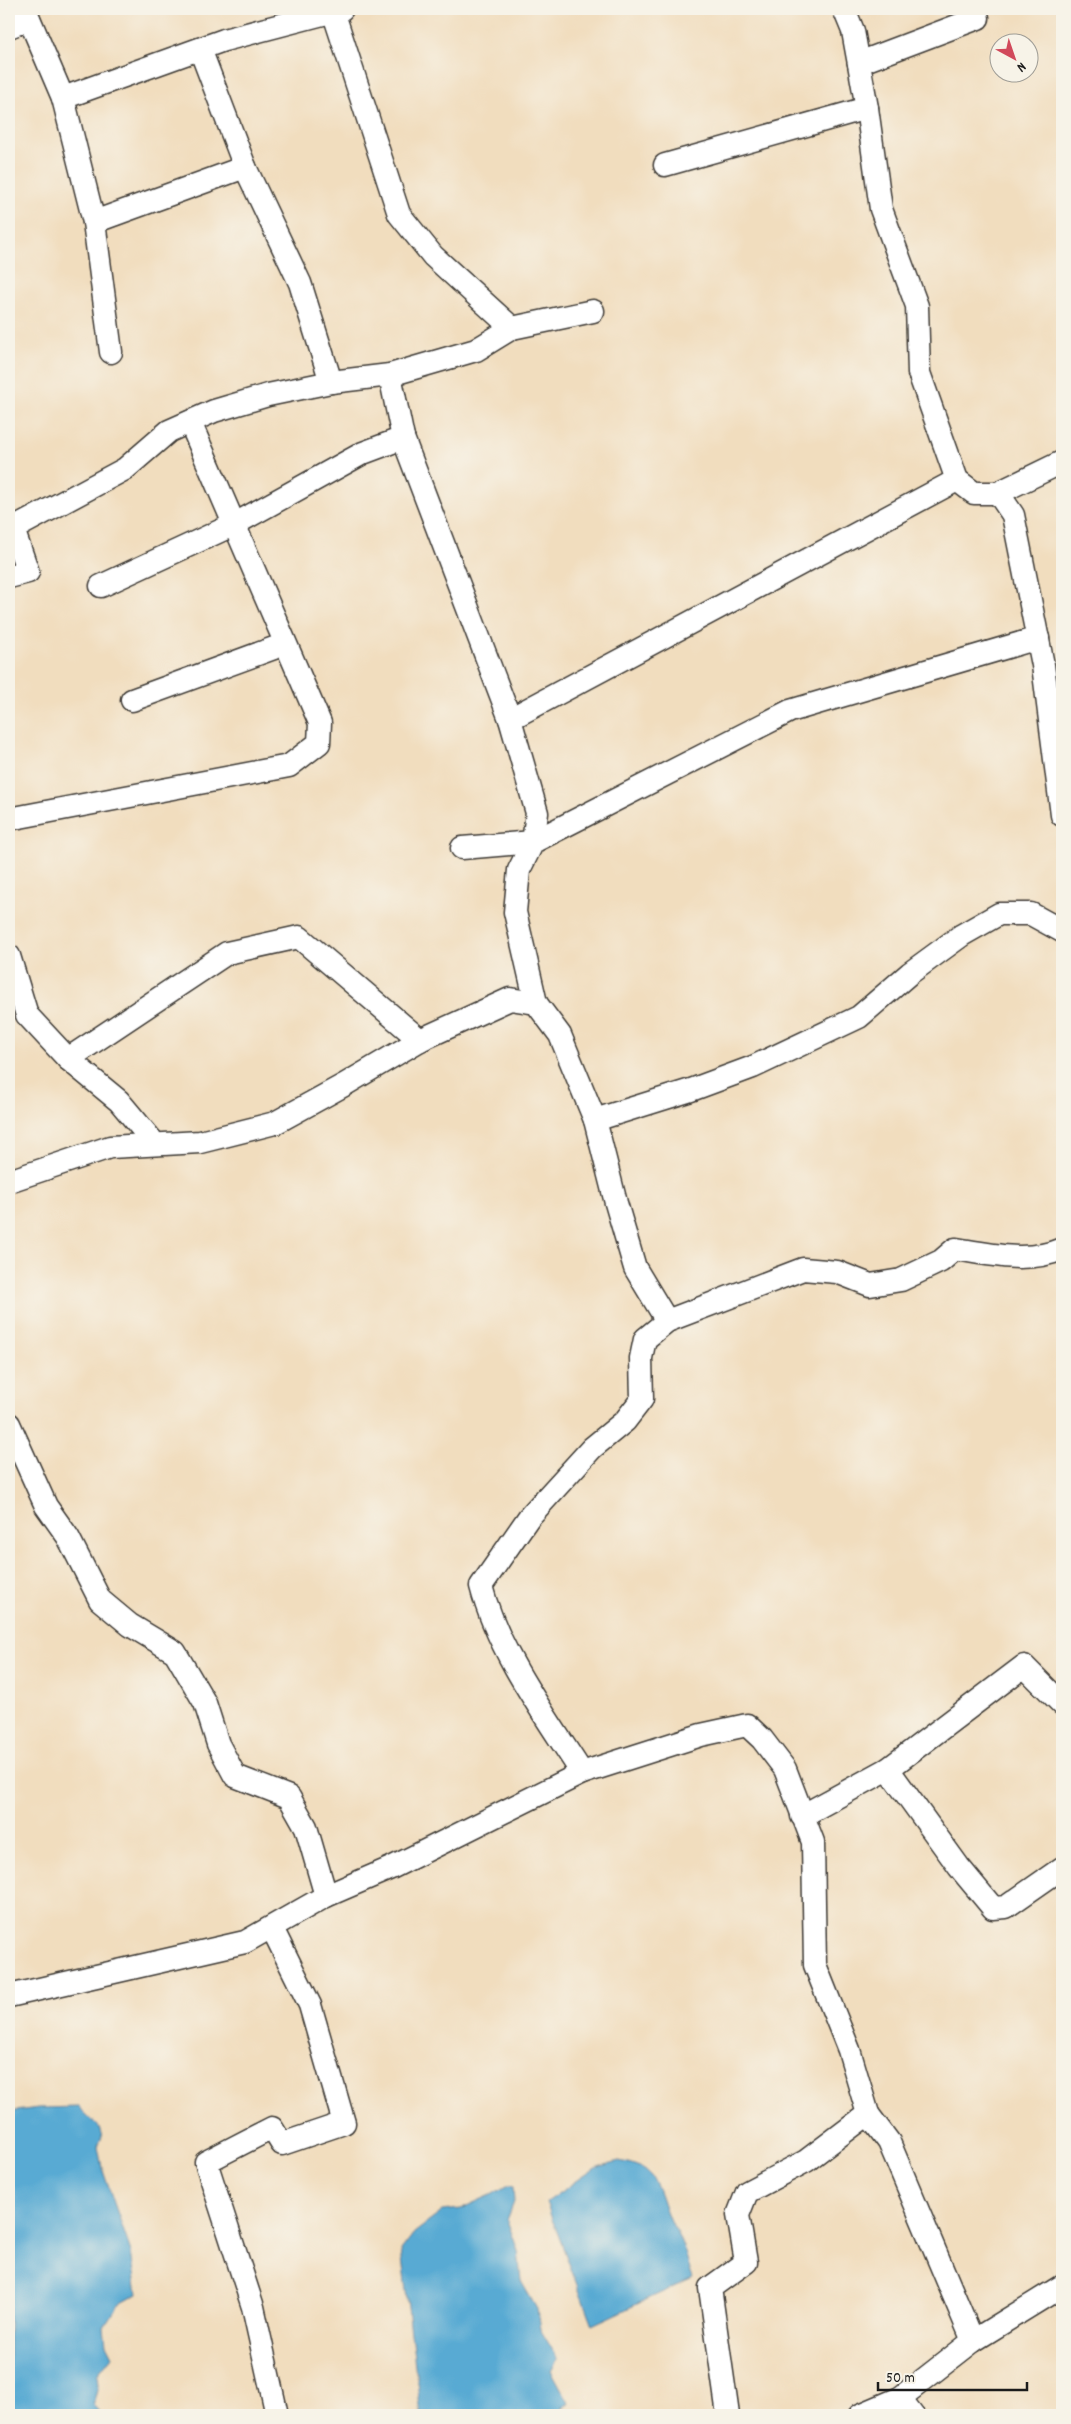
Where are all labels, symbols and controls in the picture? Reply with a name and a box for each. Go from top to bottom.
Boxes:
north arrow [988,32,1038,82]
text: N [1012,57,1030,76]
scale bar [878,2359,1027,2391]
text: 50 m [886,2368,915,2390]

